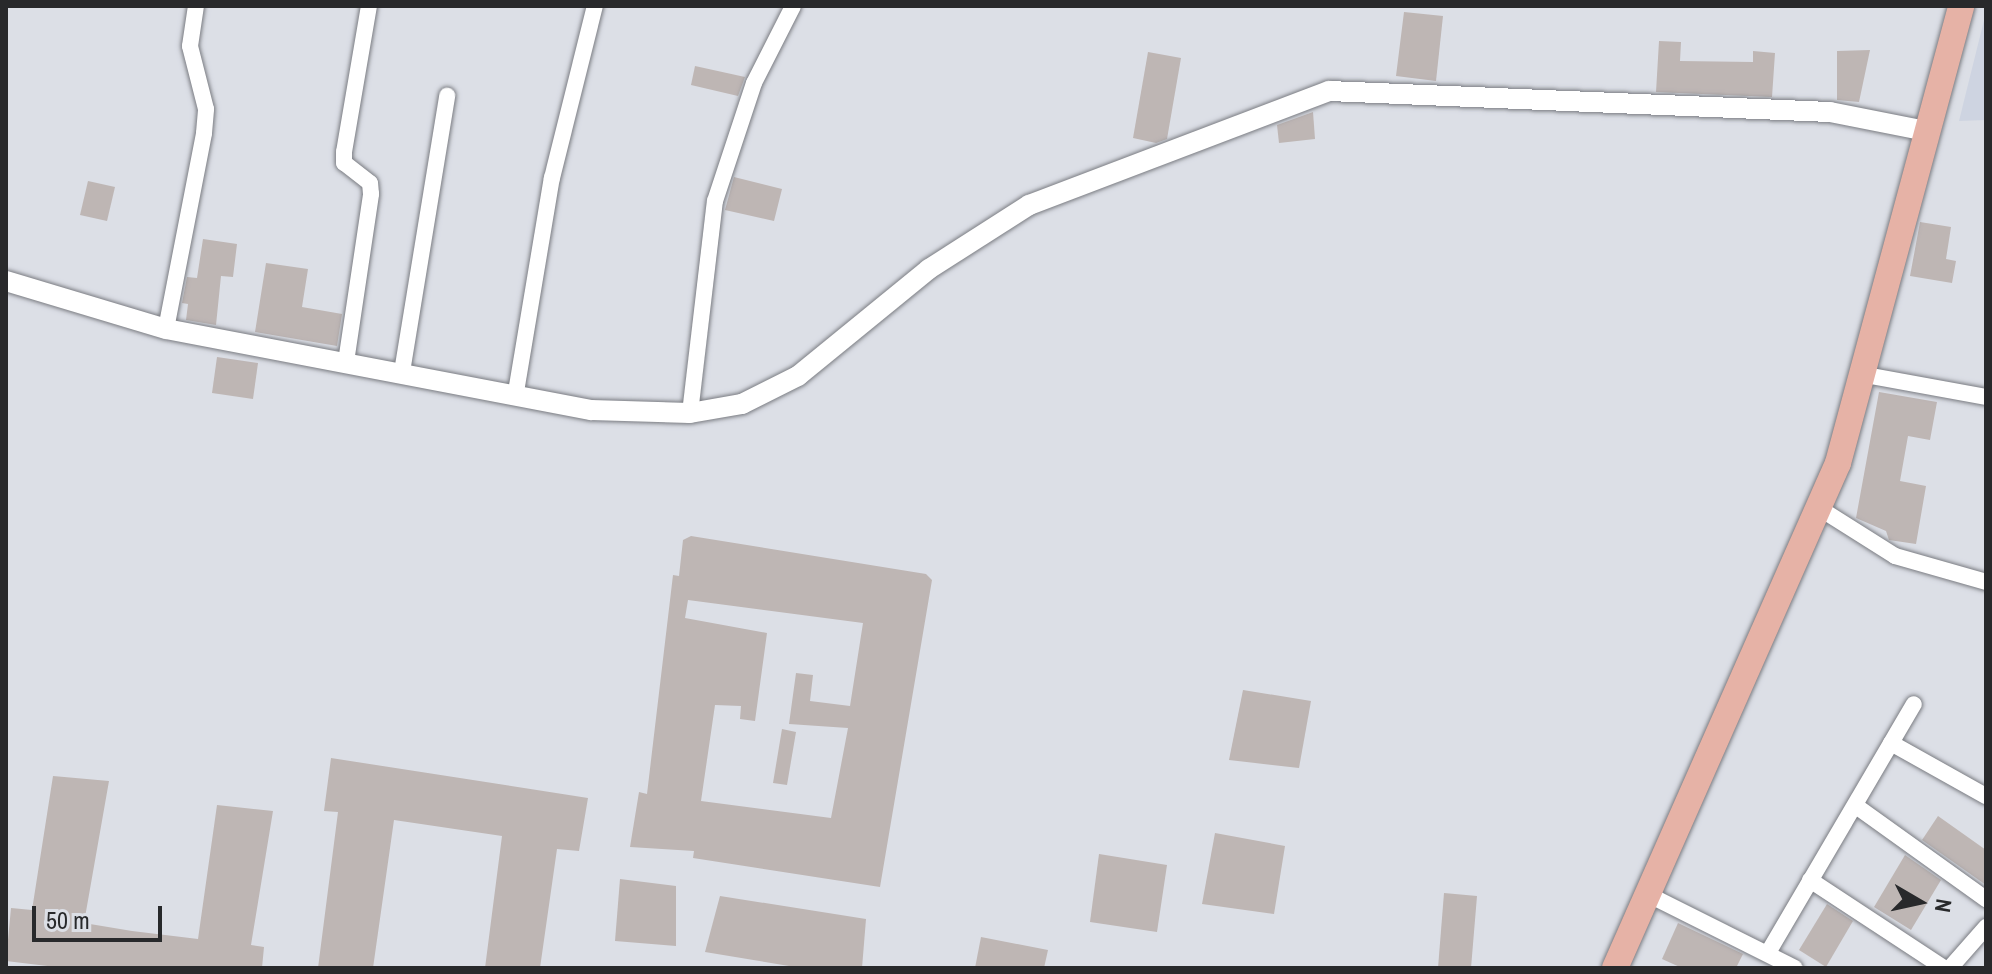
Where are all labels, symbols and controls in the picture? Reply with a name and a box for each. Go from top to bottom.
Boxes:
north arrow [1880,862,1960,942]
scale bar [36,890,166,940]
text: N [1928,897,1960,915]
text: 50 m [46,904,90,936]

